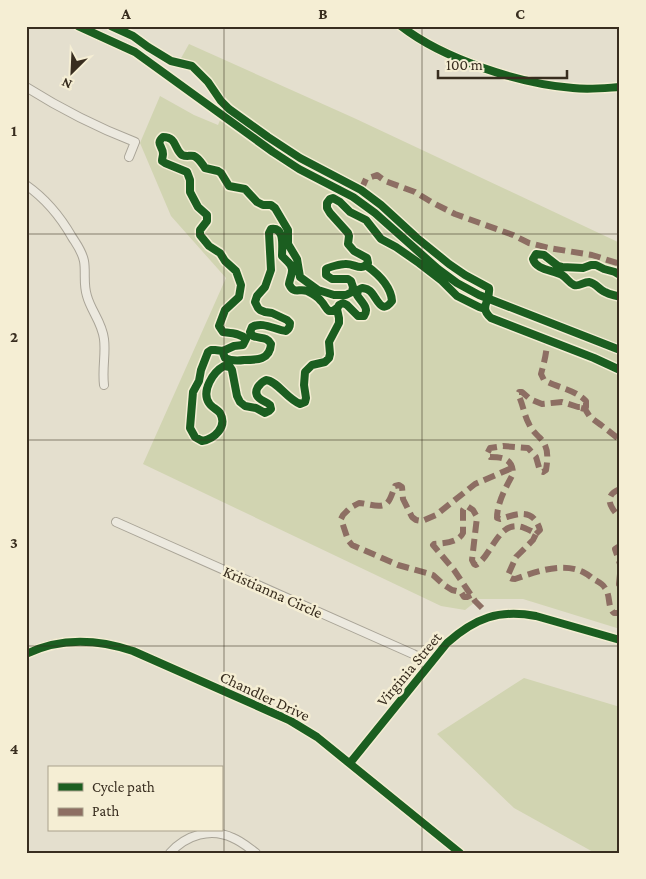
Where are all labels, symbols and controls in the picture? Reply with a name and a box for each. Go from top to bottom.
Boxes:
text: A [120,5,131,22]
text: B [318,5,328,22]
text: C [515,5,525,22]
north arrow [48,48,98,98]
scale bar [438,48,567,80]
text: 100 m [446,57,483,73]
text: N [59,74,74,93]
text: 1 [11,122,17,139]
text: 2 [10,328,18,345]
text: 3 [10,534,18,551]
street label: Kristianna Circle [221,563,325,621]
street label: Virginia Street [373,628,446,710]
street label: Chandler Drive [217,668,313,724]
text: 4 [10,740,19,757]
legend [48,766,222,832]
text: Cycle path [92,779,155,796]
text: Path [92,803,119,819]

